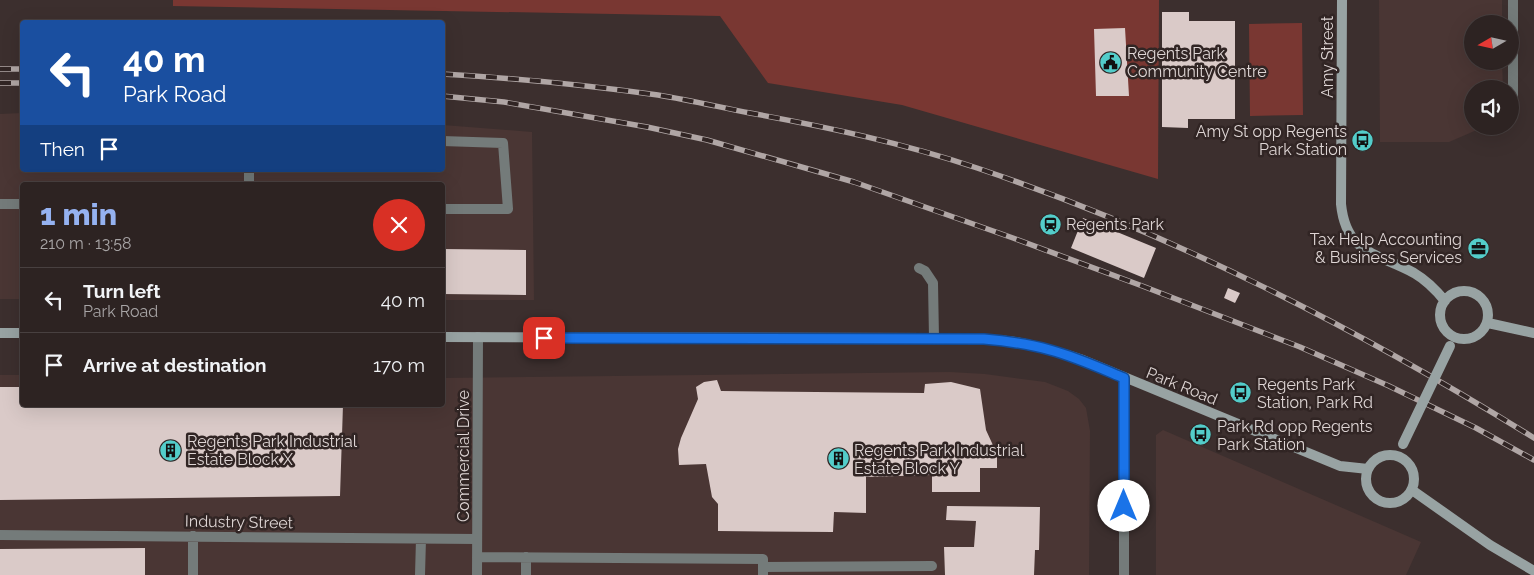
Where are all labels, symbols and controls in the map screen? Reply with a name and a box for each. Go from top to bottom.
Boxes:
street label: Amy Street [1318,15,1337,98]
north arrow [1464,15,1519,70]
map controls [1464,15,1519,135]
text: 40 m [123,39,205,80]
icon: left [40,40,105,105]
place label: Regents Park Community Centre [1127,44,1267,81]
public building icon: Regents Park Community Centre [1099,50,1123,74]
button: sound [1464,80,1519,135]
text: Park Road [123,81,226,107]
place label: Amy St opp Regents Park Station [1196,122,1347,159]
bus stop icon: Amy St opp Regents Park Station [1351,128,1375,152]
icon: arrive [95,135,123,163]
text: Then [40,138,85,160]
text: 1 min [40,197,117,232]
button: close [373,199,425,251]
station icon: Regents Park [1038,212,1062,236]
place label: Regents Park [1066,215,1164,234]
place label: Tax Help Accounting & Business Services [1310,230,1462,267]
text: 210 m · 13:58 [40,234,132,253]
office icon: Tax Help Accounting & Business Services [1466,236,1490,260]
text: Turn left [83,280,160,302]
icon: left [40,286,68,314]
text: 40 m [381,289,425,311]
text: Park Road [83,302,158,321]
pin [523,317,565,359]
icon: arrive [530,324,558,352]
icon: arrive [40,351,68,379]
text: Arrive at destination [83,354,267,376]
text: 170 m [373,354,425,376]
street label: Park Road [1144,363,1220,409]
place label: Regents Park Station, Park Rd [1257,375,1373,412]
bus stop icon: Regents Park Station, Park Rd [1229,381,1253,405]
street label: Commercial Drive [454,390,473,522]
place label: Park Rd opp Regents Park Station [1217,417,1373,454]
bus stop icon: Park Rd opp Regents Park Station [1189,423,1213,447]
place label: Regents Park Industrial Estate Block X [187,432,358,469]
building icon: Regents Park Industrial Estate Block X [159,438,183,462]
place label: Regents Park Industrial Estate Block Y [854,441,1025,478]
building icon: Regents Park Industrial Estate Block Y [826,447,850,471]
position arrow [1097,479,1149,531]
street label: Industry Street [185,512,294,532]

